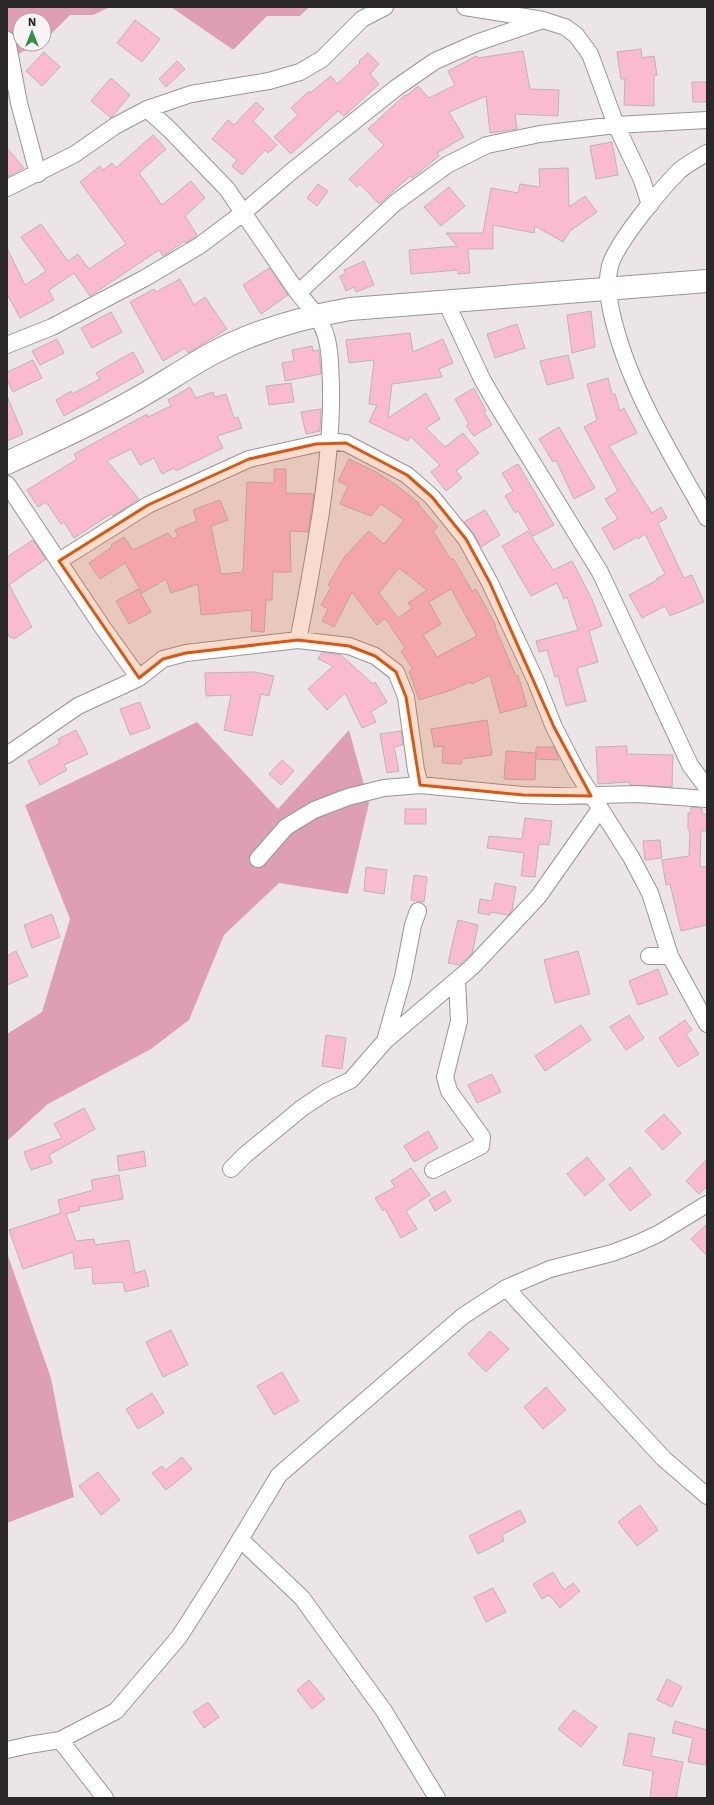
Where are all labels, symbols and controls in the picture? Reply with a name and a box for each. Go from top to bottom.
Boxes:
north arrow [12,12,52,52]
text: N [28,16,36,29]

